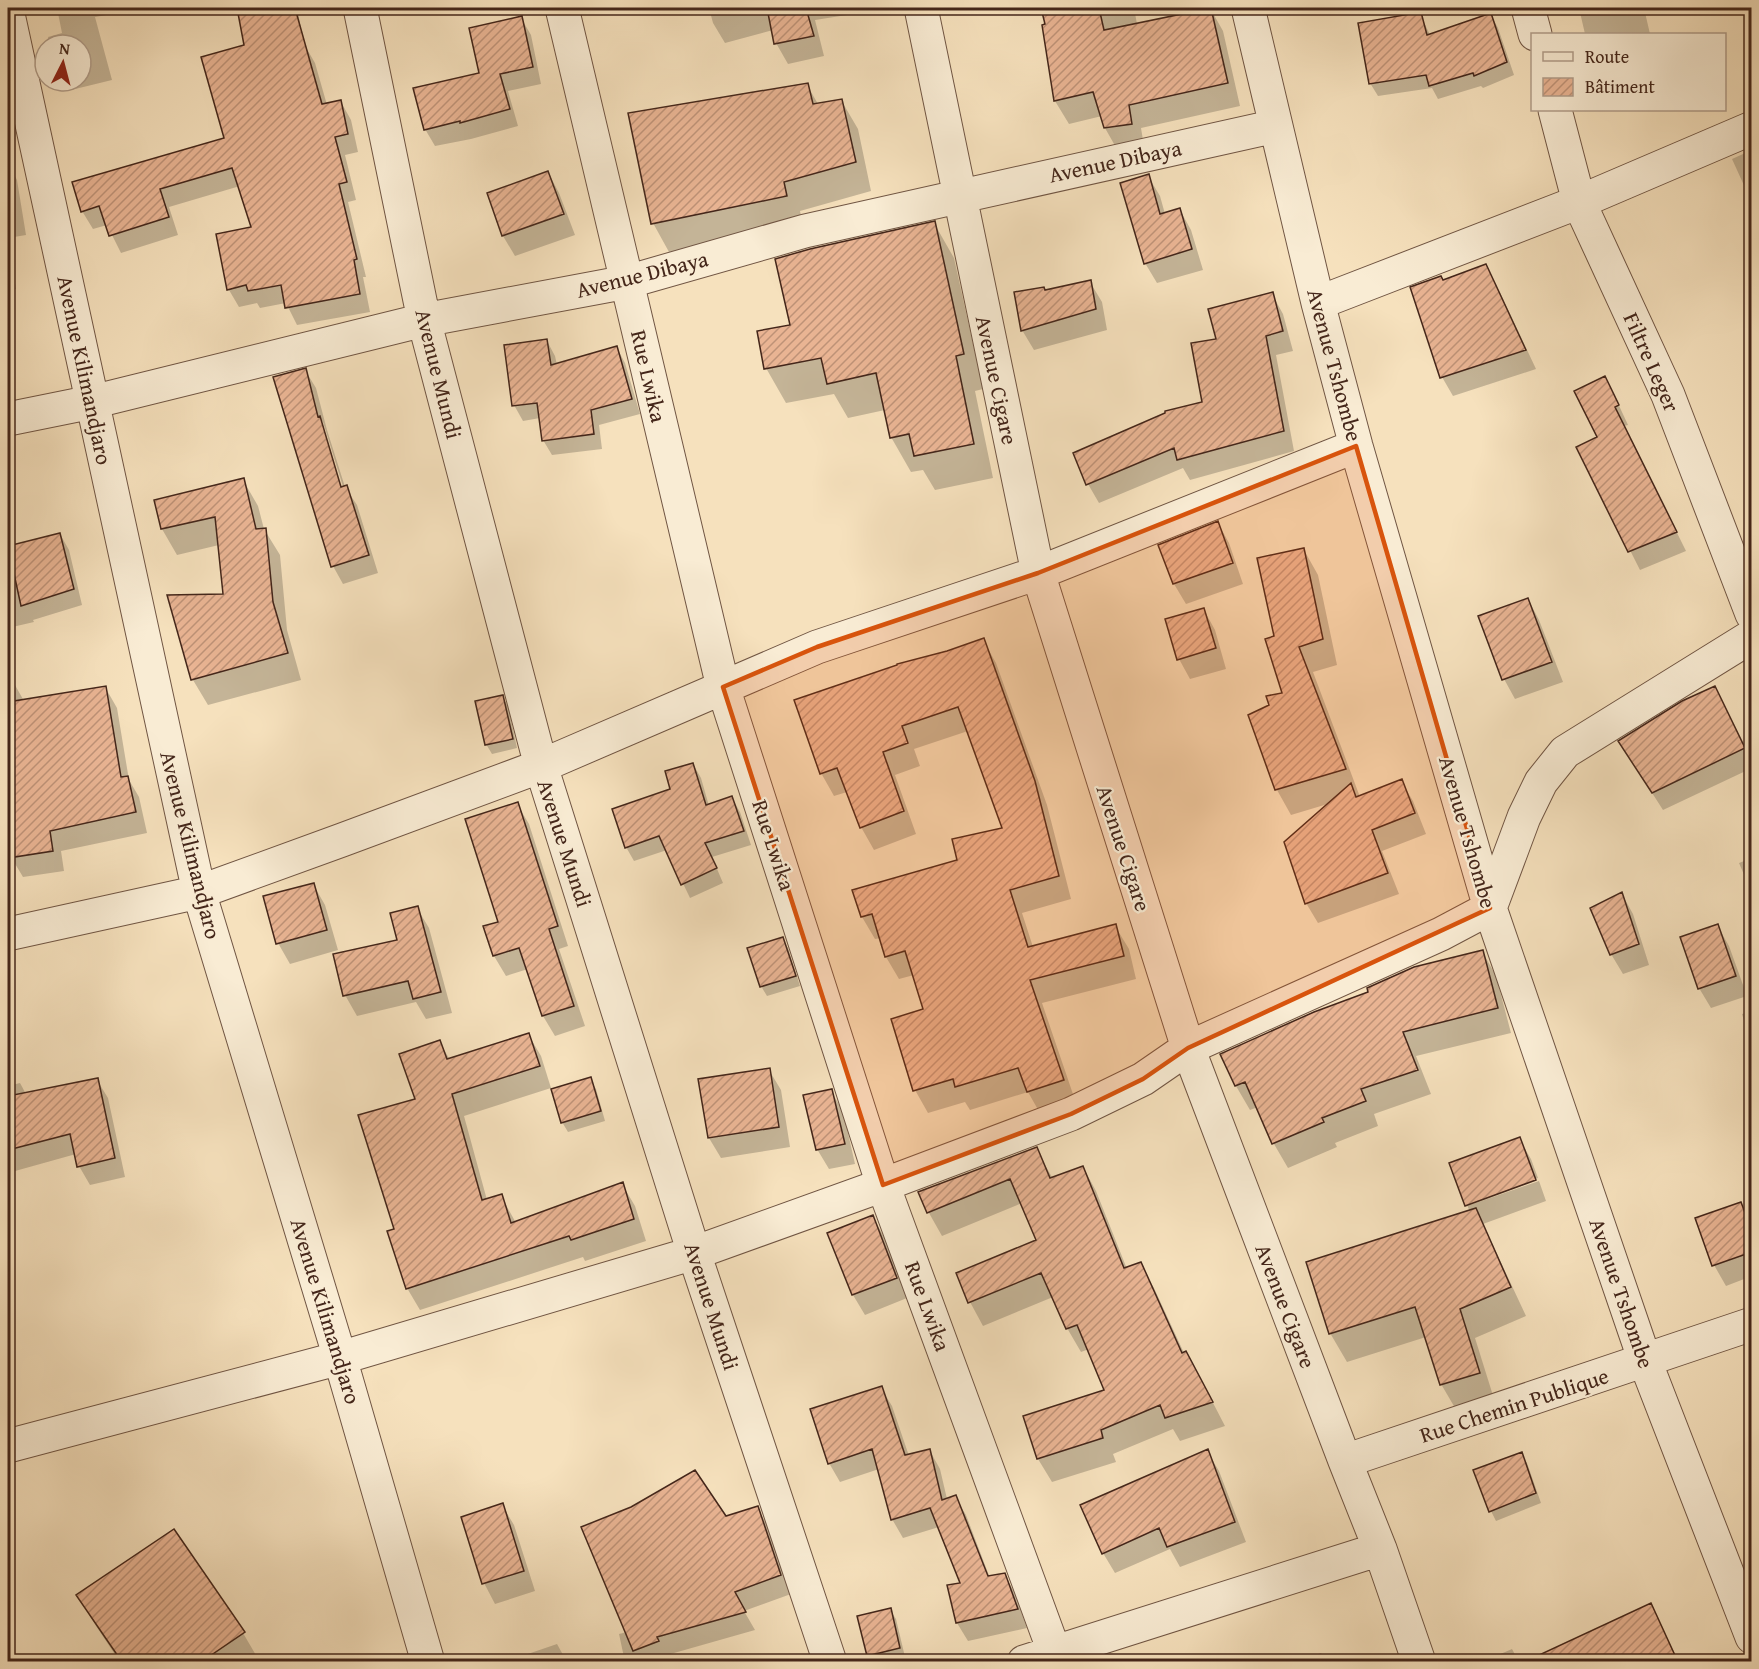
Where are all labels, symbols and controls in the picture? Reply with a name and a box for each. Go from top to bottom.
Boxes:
north arrow [33,33,93,93]
legend [1531,33,1726,111]
text: N [58,36,71,61]
text: Route [1585,43,1629,70]
text: Bâtiment [1585,73,1655,100]
street label: Avenue Dibaya [1046,131,1185,191]
street label: Avenue Dibaya [573,242,712,306]
street label: Avenue Kilimandjaro [49,272,121,468]
street label: Avenue Tshombe [1299,285,1371,445]
street label: Avenue Mundi [407,306,471,442]
street label: Filtre Leger [1616,307,1688,417]
street label: Avenue Cigare [968,313,1026,447]
street label: Rue Lwika [623,327,675,426]
street label: Avenue Kilimandjaro [152,748,230,942]
street label: Avenue Tshombe [1431,752,1505,912]
street label: Avenue Mundi [529,775,601,911]
street label: Avenue Cigare [1089,781,1159,915]
street label: Rue Lwika [744,795,804,895]
street label: Avenue Kilimandjaro [283,1214,369,1408]
street label: Avenue Tshombe [1581,1214,1663,1372]
street label: Avenue Mundi [676,1238,748,1374]
street label: Avenue Cigare [1248,1239,1324,1373]
street label: Rue Lwika [897,1256,959,1356]
street label: Rue Chemin Publique [1415,1359,1613,1451]

